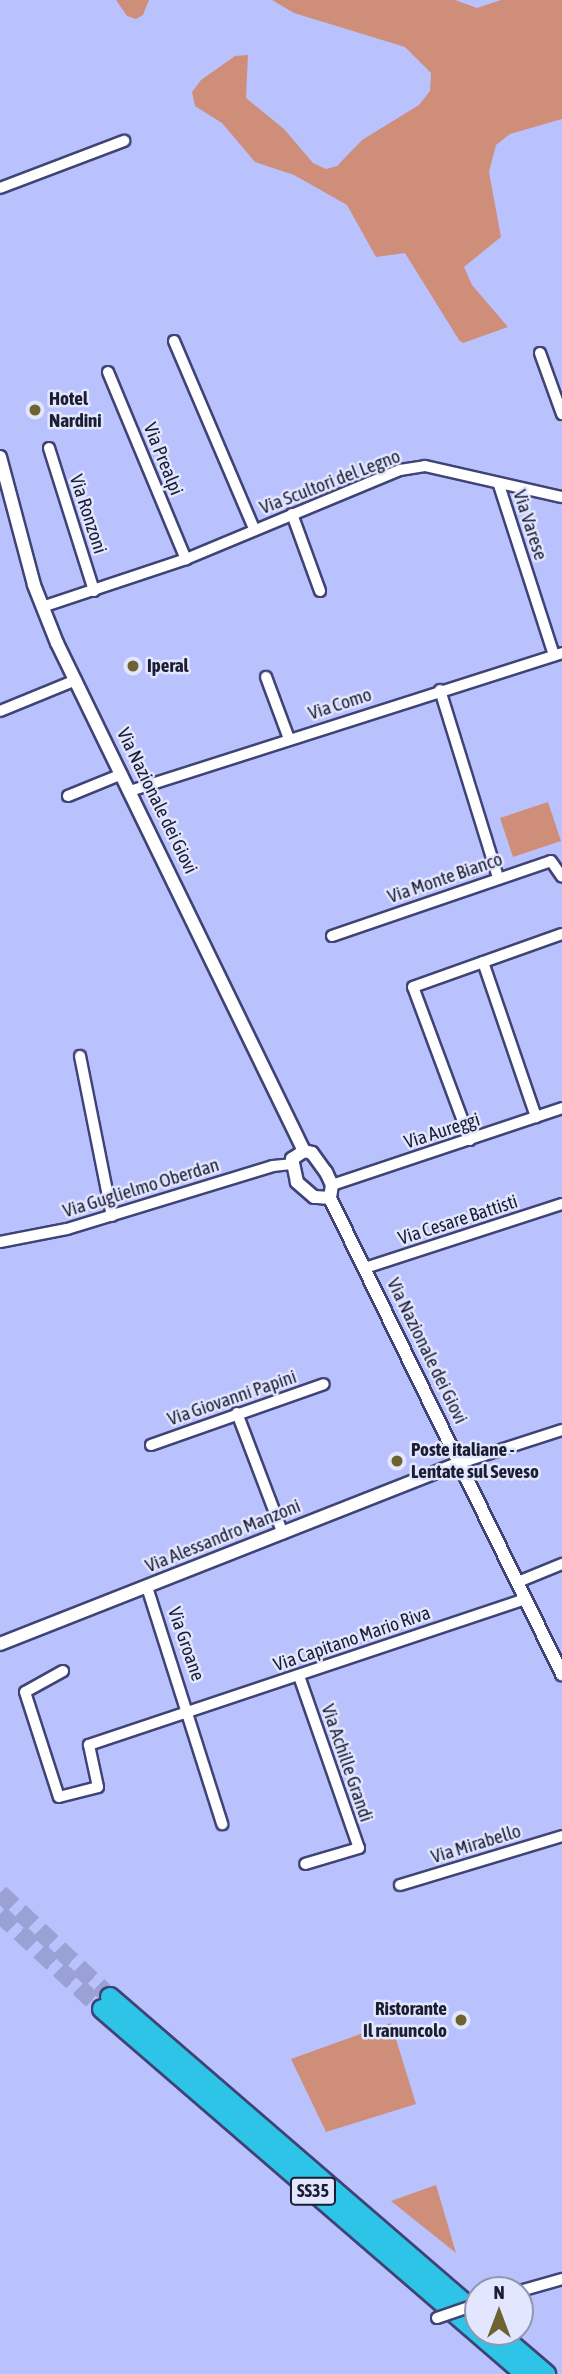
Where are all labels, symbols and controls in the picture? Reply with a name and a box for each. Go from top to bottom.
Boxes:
place label: Hotel Nardini [49,388,102,432]
marker: Hotel Nardini [27,402,43,418]
street label: Via Prealpi [138,420,188,498]
street label: Via Scultori del Legno [257,445,403,519]
street label: Via Ronzoni [64,472,112,556]
street label: Via Varese [508,487,552,563]
place label: Iperal [147,655,189,677]
marker: Iperal [125,658,141,674]
street label: Via Como [305,683,375,725]
street label: Via Nazionale dei Giovi [112,724,202,878]
street label: Via Monte Bianco [385,848,505,908]
street label: Via Aureggi [401,1108,483,1154]
street label: Via Guglielmo Oberdan [60,1153,222,1223]
street label: Via Cesare Battisti [395,1190,521,1250]
street label: Via Nazionale dei Giovi [382,1274,472,1428]
street label: Via Giovanni Papini [165,1365,299,1431]
place label: Poste italiane - Lentate sul Seveso [411,1439,539,1483]
marker: Poste italiane - Lentate sul Seveso [389,1453,405,1469]
street label: Via Alessandro Manzoni [142,1494,304,1578]
street label: Via Capitano Mario Riva [271,1601,433,1677]
street label: Via Groane [163,1604,209,1684]
street label: Via Achille Grandi [316,1701,378,1825]
street label: Via Mirabello [428,1820,524,1868]
place label: Ristorante Il ranuncolo [363,1998,447,2042]
marker: Ristorante Il ranuncolo [453,2012,469,2028]
road number: SS35 [288,2176,338,2206]
north arrow [464,2276,534,2346]
text: N [493,2281,505,2303]

